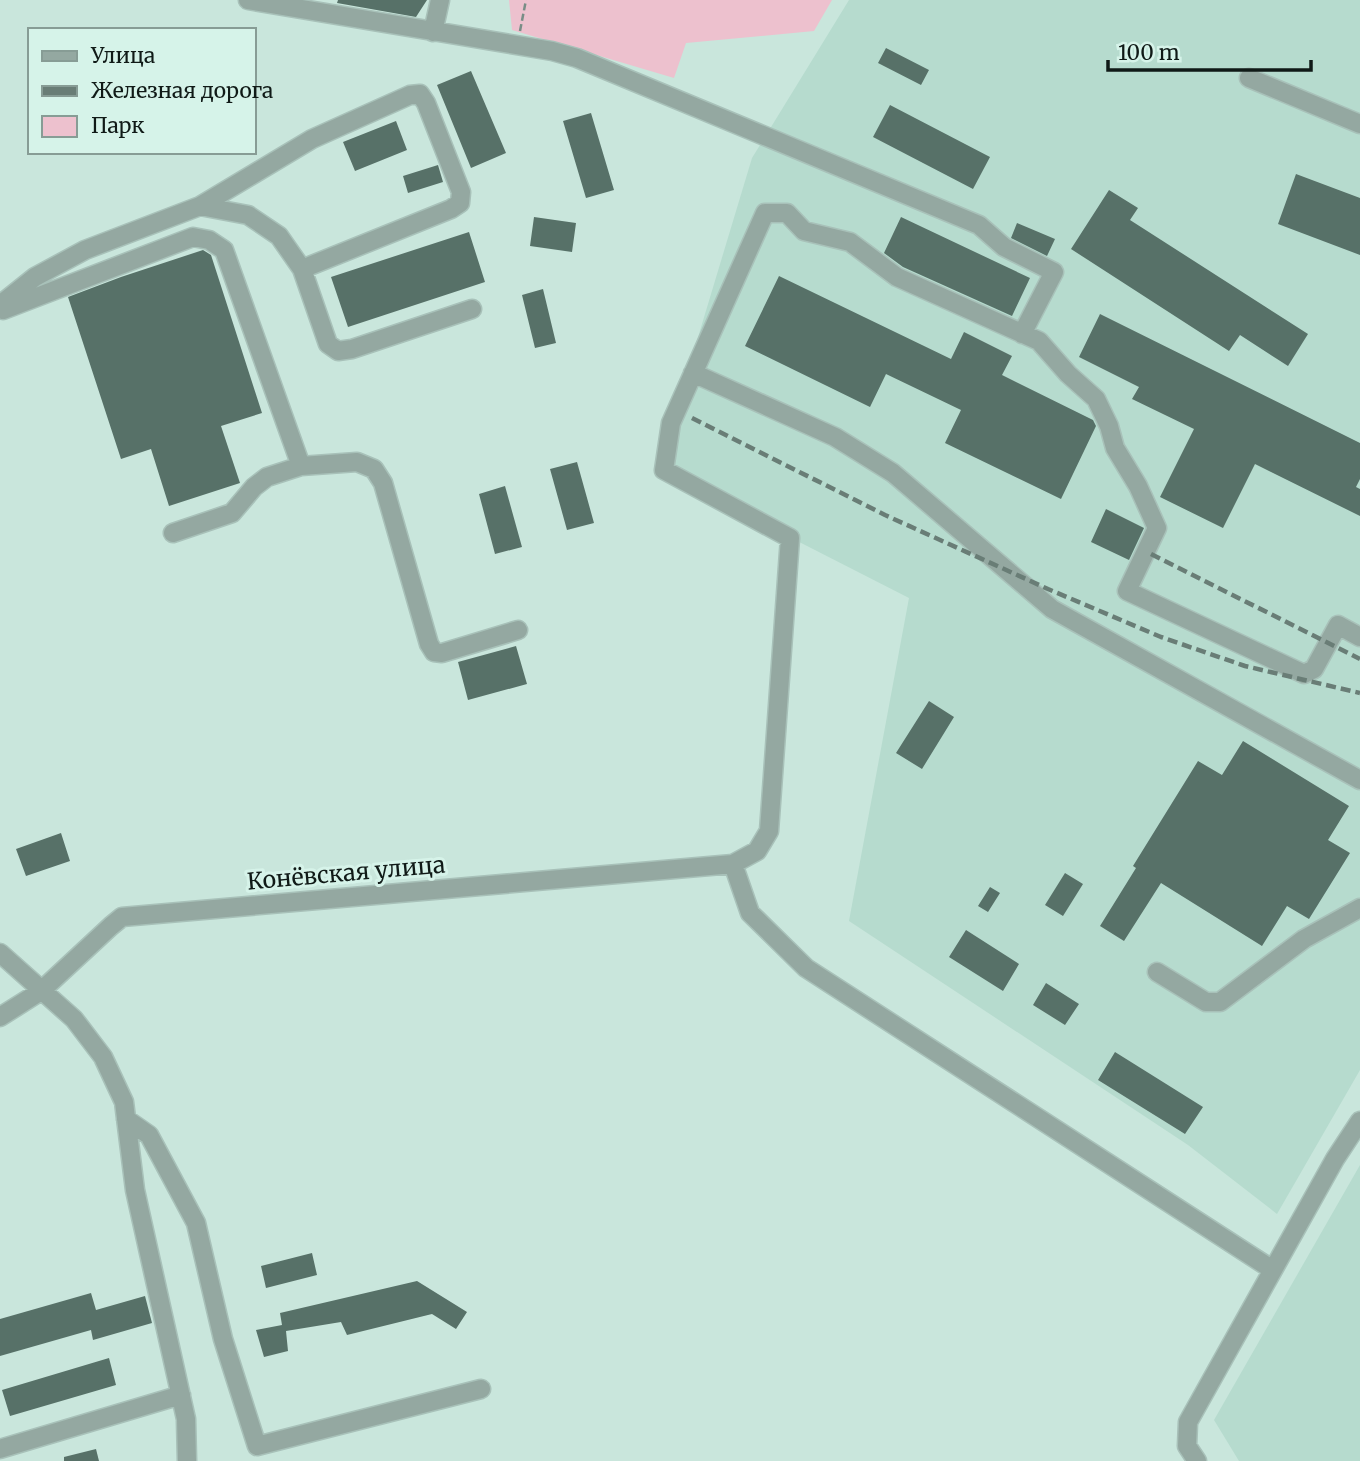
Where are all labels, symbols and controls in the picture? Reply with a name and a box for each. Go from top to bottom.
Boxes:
legend [28,28,256,154]
scale bar [1108,28,1311,72]
text: 100 m [1118,39,1180,66]
text: Улица [90,42,155,69]
text: Железная дорога [91,77,273,104]
text: Парк [91,112,145,139]
street label: Конёвская улица [246,849,446,896]

